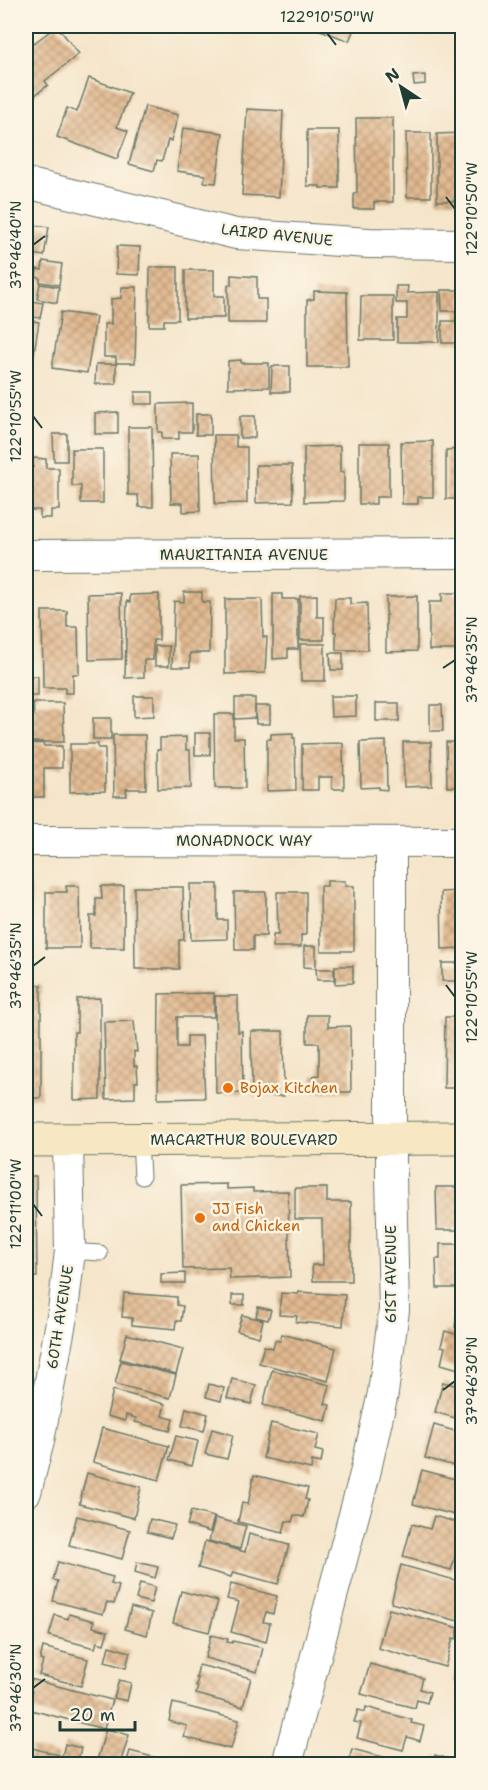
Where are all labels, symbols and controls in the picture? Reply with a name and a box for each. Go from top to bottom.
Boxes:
text: 122°10'50"W [280,7,374,27]
north arrow [371,57,431,117]
text: N [381,63,404,87]
text: 122°10'50"W [462,162,482,256]
text: 37°46'40"N [6,201,26,289]
street label: LAIRD AVENUE [220,219,334,251]
text: 122°10'55"W [6,370,26,462]
street label: MAURITANIA AVENUE [160,545,328,565]
text: 37°46'35"N [462,616,482,704]
street label: MONADNOCK WAY [176,831,312,851]
text: 37°46'35"N [6,922,26,1010]
text: 122°10'55"W [462,951,482,1043]
place label: Bojax Kitchen [240,1078,338,1098]
marker: Bojax Kitchen [221,1081,235,1095]
street label: MACARTHUR BOULEVARD [150,1130,338,1150]
text: 122°11'00"W [6,1159,26,1249]
place label: JJ Fish and Chicken [212,1199,300,1236]
marker: JJ Fish and Chicken [193,1211,207,1225]
street label: 61ST AVENUE [381,1225,401,1323]
street label: 60TH AVENUE [42,1264,78,1370]
text: 37°46'30"N [462,1337,482,1425]
text: 37°46'30"N [6,1644,26,1732]
scale bar [60,1694,135,1732]
text: 20 m [69,1703,115,1727]

